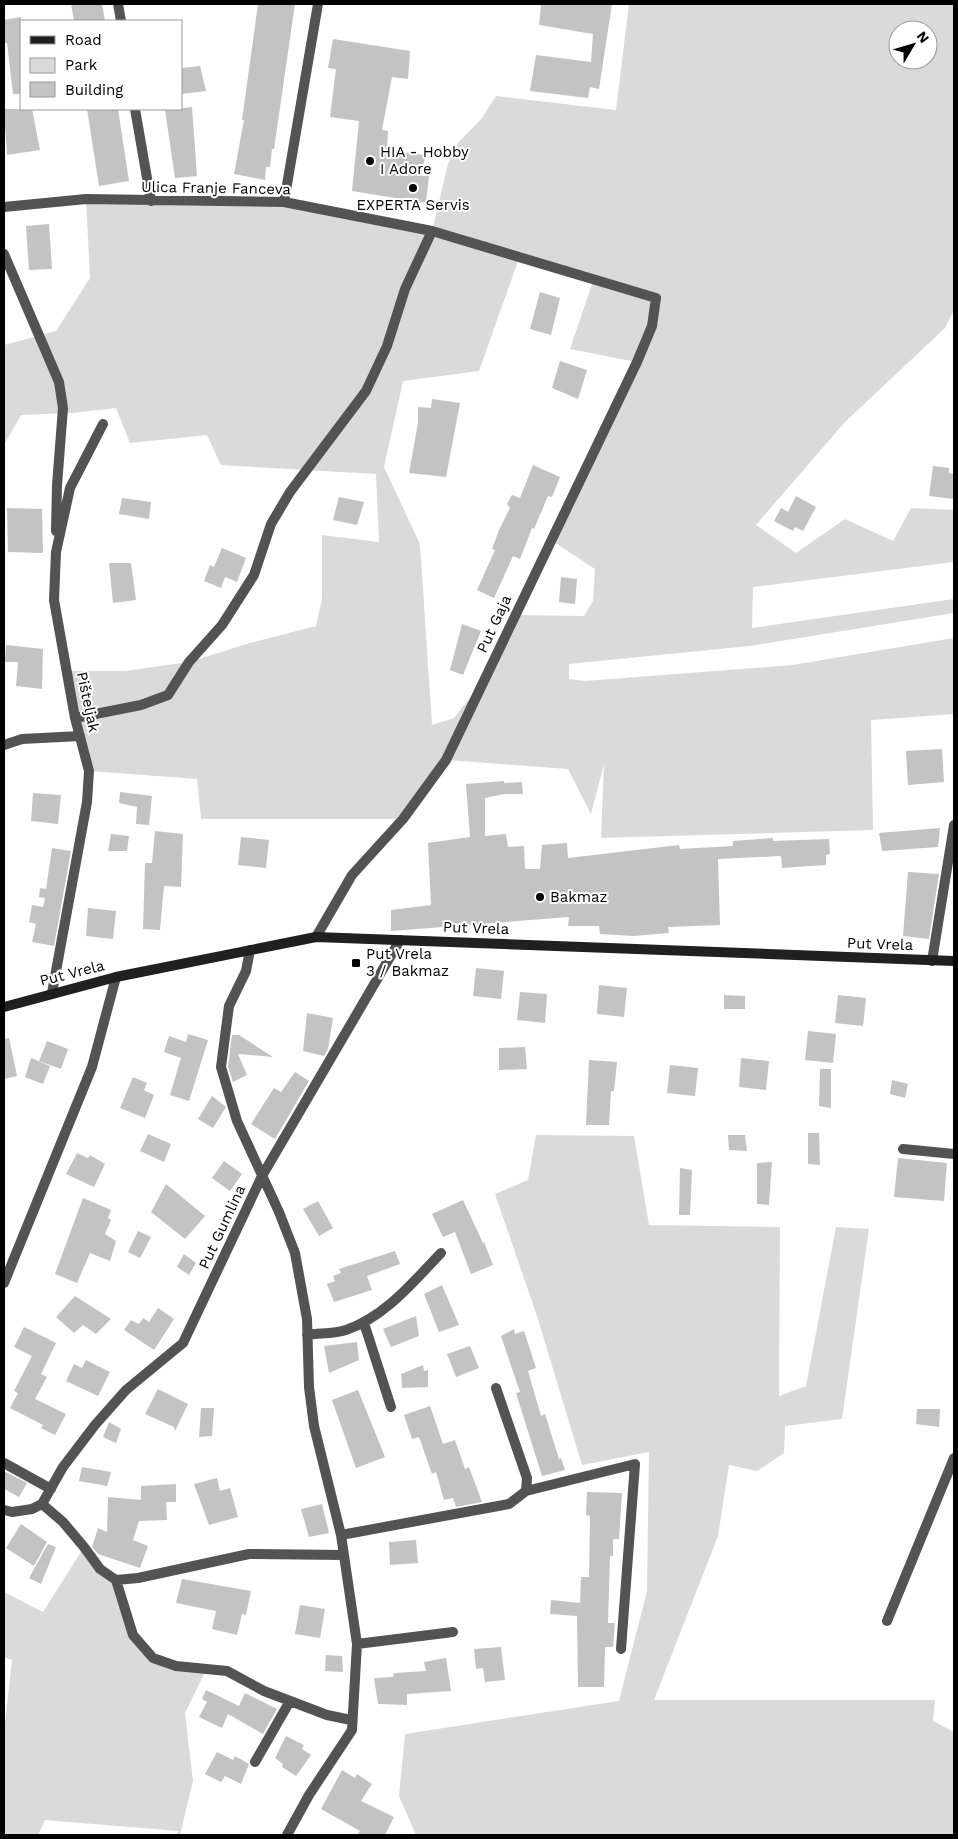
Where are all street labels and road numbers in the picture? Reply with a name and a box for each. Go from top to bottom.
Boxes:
street label: Ulica Franje Fanceva [141,178,292,198]
street label: Put Gaja [473,592,515,656]
street label: Pišteljak [73,670,103,734]
street label: Put Vrela [443,918,510,938]
street label: Put Vrela [847,934,914,954]
street label: Put Vrela [38,956,107,990]
street label: Put Gumlina [195,1182,250,1272]

